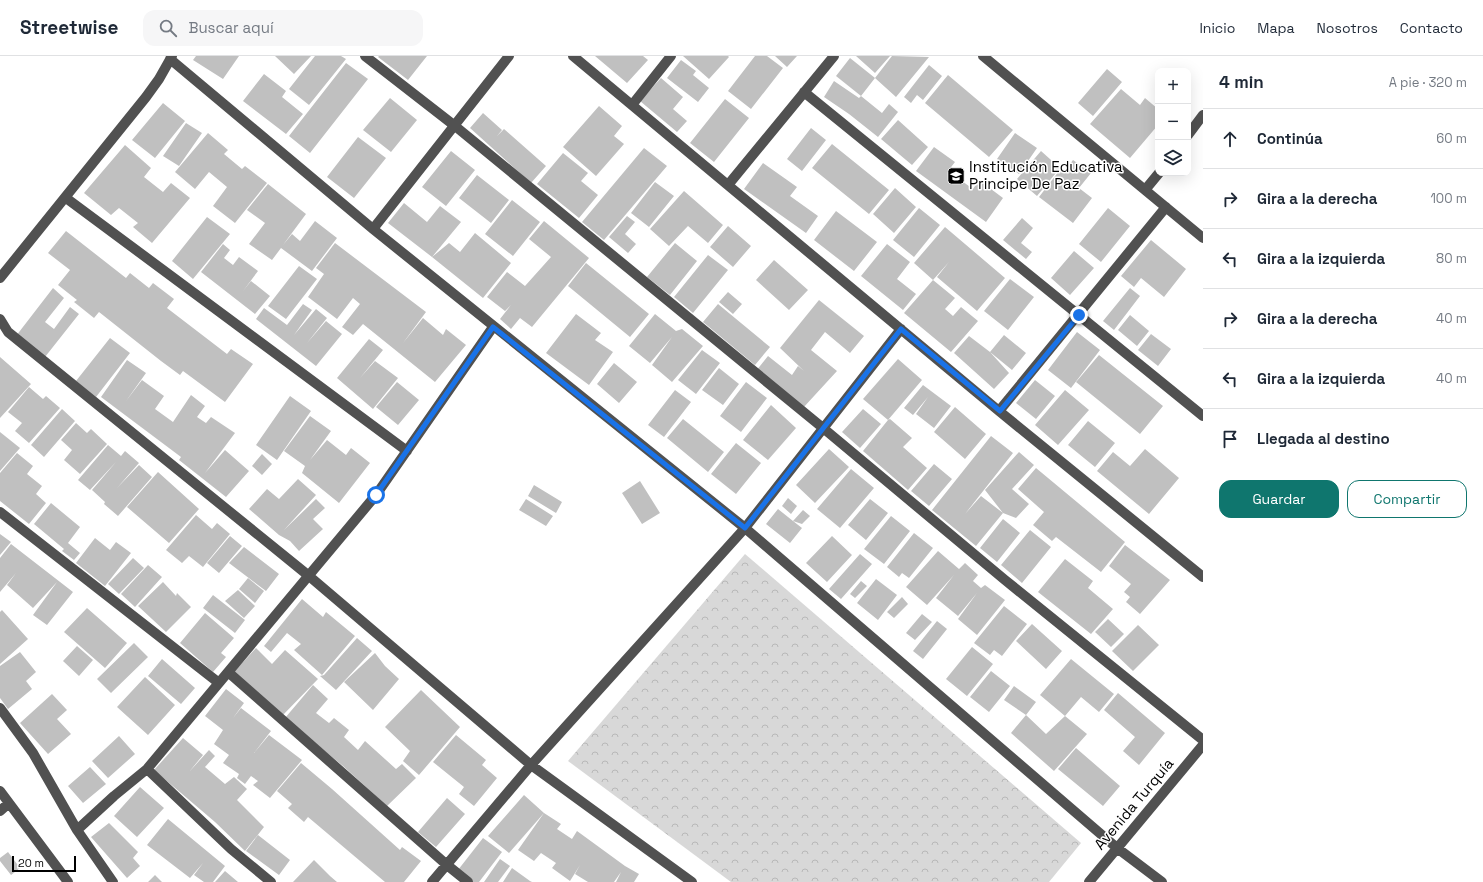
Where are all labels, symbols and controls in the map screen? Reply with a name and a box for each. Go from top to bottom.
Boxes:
search box [143,10,423,46]
text: Streetwise [20,15,119,40]
icon: search [157,17,179,39]
text: Buscar aquí [189,18,274,37]
text: Inicio [1199,19,1235,37]
text: Mapa [1257,19,1295,37]
text: Nosotros [1317,19,1378,37]
text: Contacto [1400,19,1463,37]
map controls [1155,68,1191,176]
button: + [1155,68,1191,104]
text: 4 min [1219,71,1264,93]
text: A pie · 320 m [1389,74,1467,91]
button: − [1155,104,1191,140]
icon: ahead [1219,128,1241,150]
text: Continúa [1257,129,1323,148]
text: 60 m [1436,130,1467,147]
button: layers [1155,140,1191,176]
place label: Institución Educativa Principe De Paz [969,157,1123,193]
school or university icon: Institución Educativa Principe De Paz [946,166,966,186]
icon: right [1219,188,1241,210]
text: Gira a la derecha [1257,189,1377,208]
text: 100 m [1430,190,1467,207]
icon: left [1219,248,1241,270]
text: Gira a la izquierda [1257,249,1385,268]
text: 80 m [1436,250,1467,267]
route end [1070,306,1088,324]
icon: right [1219,308,1241,330]
text: Gira a la derecha [1257,309,1377,328]
text: 40 m [1436,310,1467,327]
icon: left [1219,368,1241,390]
text: Gira a la izquierda [1257,369,1385,388]
text: 40 m [1436,370,1467,387]
icon: arrive [1219,428,1241,450]
text: Llegada al destino [1257,429,1390,448]
button: Guardar [1219,480,1339,518]
button: Compartir [1347,480,1467,518]
route start [367,486,385,504]
street label: Avenida Turquía [1090,754,1178,853]
scale bar [12,854,76,873]
text: 20 m [18,856,44,870]

